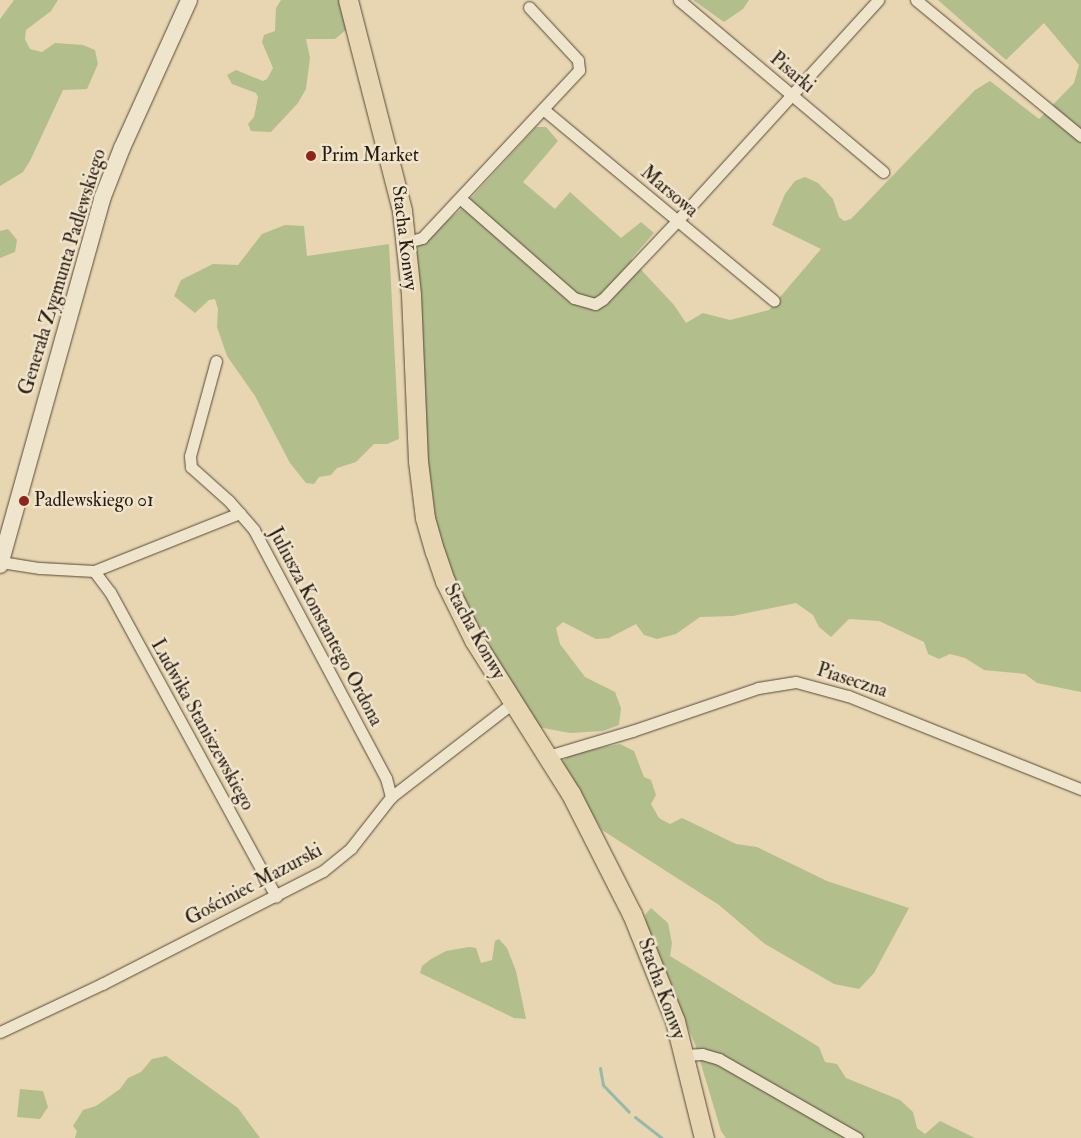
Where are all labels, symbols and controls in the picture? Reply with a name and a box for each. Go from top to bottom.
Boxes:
street label: Pisarki [765,48,819,98]
place label: Prim Market [321,145,419,167]
street label: Generała Zygmunta Padlewskiego [15,146,111,398]
marker: Prim Market [305,150,317,162]
street label: Marsowa [636,161,702,223]
street label: Stacha Konwy [386,184,422,292]
place label: Padlewskiego 01 [34,490,154,512]
marker: Padlewskiego 01 [18,495,30,507]
street label: Juliusza Konstantego Ordona [263,524,387,730]
street label: Stacha Konwy [438,580,510,684]
street label: Ludwika Staniszewskiego [145,635,259,815]
street label: Piaseczna [814,659,890,703]
street label: Gościniec Mazurski [182,839,326,931]
street label: Stacha Konwy [632,935,690,1043]

